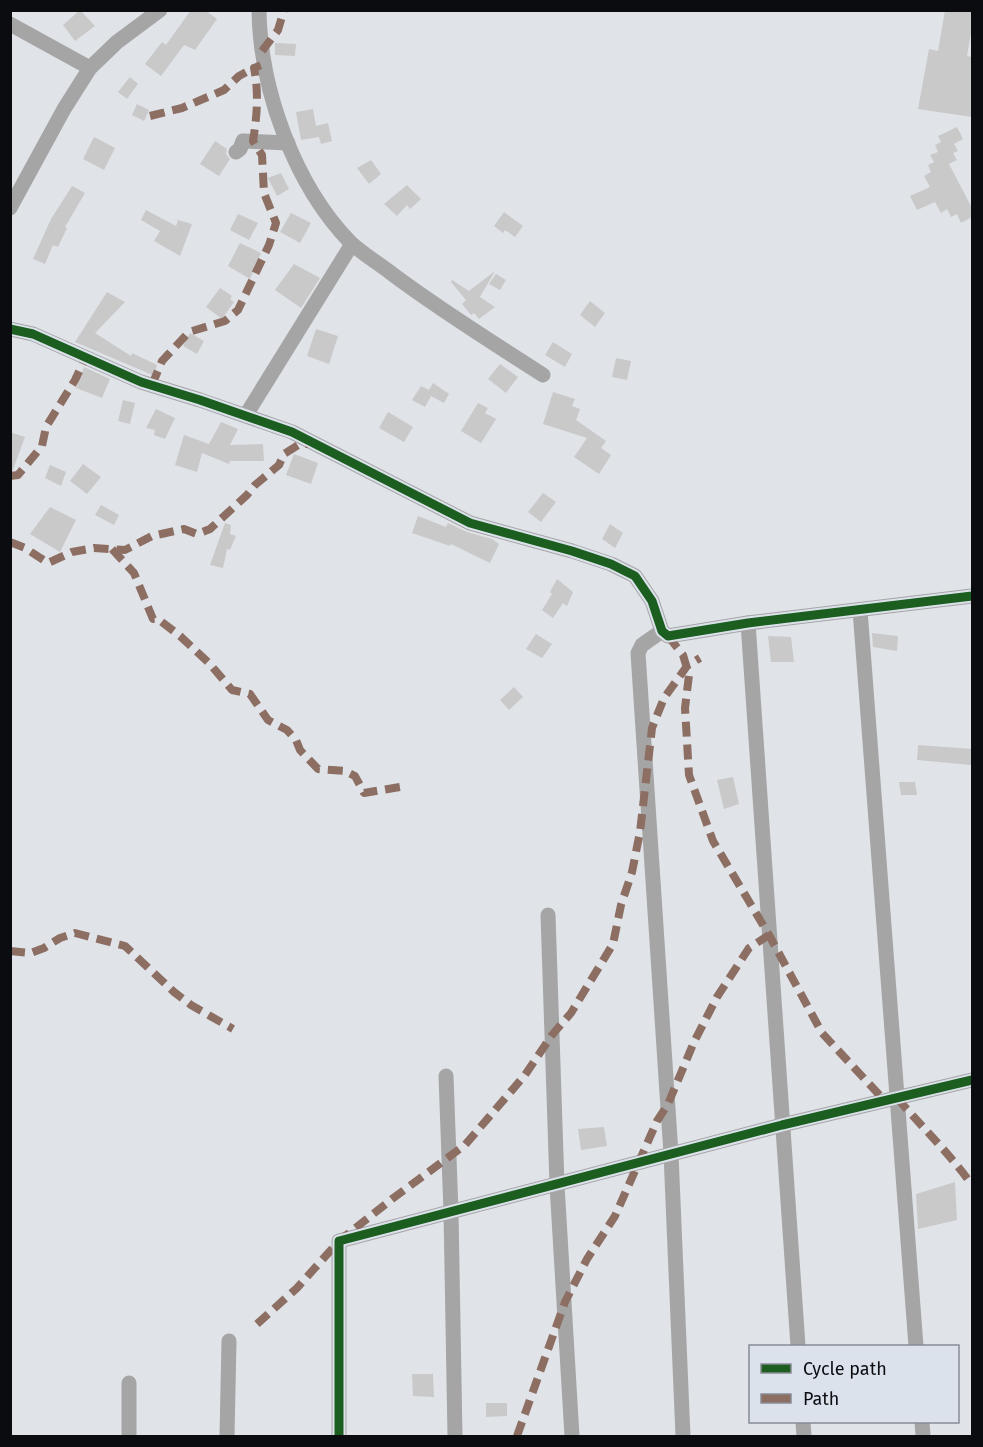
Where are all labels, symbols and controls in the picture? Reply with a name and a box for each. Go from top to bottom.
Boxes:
legend [749,1345,959,1423]
text: Cycle path [803,1358,887,1380]
text: Path [803,1388,839,1410]

